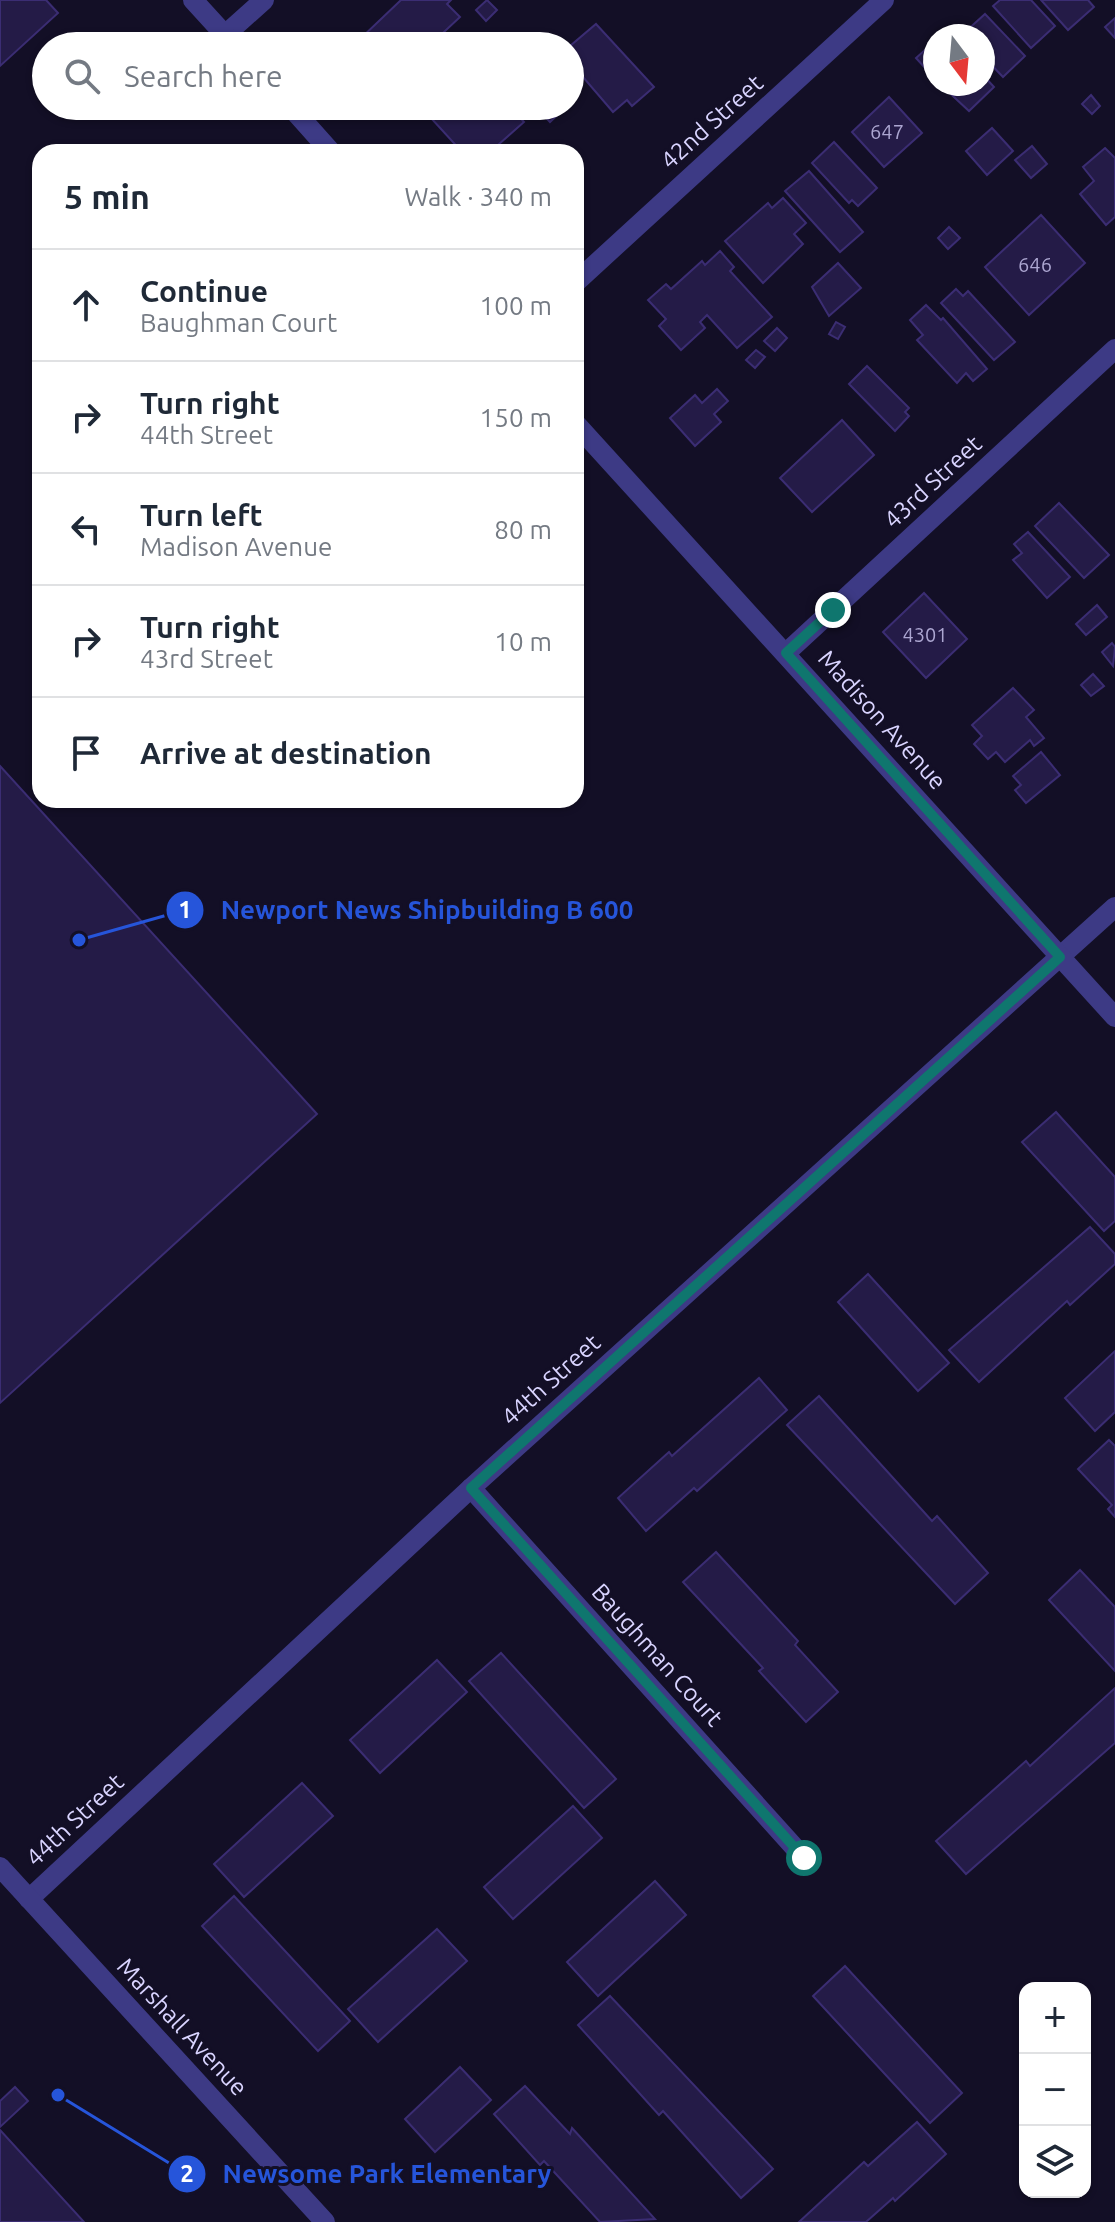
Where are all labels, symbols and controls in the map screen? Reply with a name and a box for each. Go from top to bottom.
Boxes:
north arrow [923,24,995,96]
search box [32,32,584,120]
icon: search [60,54,104,98]
text: Search here [124,59,283,93]
street label: 42nd Street [655,69,768,174]
house number: 647 [870,120,904,143]
text: 5 min [64,177,150,215]
text: Walk · 340 m [404,182,552,211]
house number: 646 [1018,253,1052,276]
text: Continue [140,274,268,308]
icon: ahead [64,283,108,327]
text: 100 m [480,291,552,320]
text: Baughman Court [140,308,337,337]
text: Turn right [140,386,280,420]
icon: right [64,395,108,439]
text: 150 m [480,403,552,432]
text: 44th Street [140,420,273,449]
street label: 43rd Street [879,430,987,533]
text: Turn left [140,498,262,532]
icon: left [64,507,108,551]
text: 80 m [494,515,552,544]
text: Madison Avenue [140,532,332,561]
route end [815,592,851,628]
text: Turn right [140,610,280,644]
icon: right [64,619,108,663]
house number: 4301 [902,623,948,646]
text: 10 m [494,627,552,656]
text: 43rd Street [140,644,273,673]
street label: Madison Avenue [813,645,952,795]
icon: arrive [64,731,108,775]
text: Arrive at destination [140,736,432,770]
callout: Newport News Shipbuilding B 600 [165,885,650,935]
text: Newport News Shipbuilding B 600 [221,895,633,924]
text: 1 [178,896,192,923]
street label: 44th Street [496,1328,606,1431]
street label: Baughman Court [586,1578,729,1732]
street label: 44th Street [21,1768,129,1871]
route start [786,1840,822,1876]
street label: Marshall Avenue [112,1952,253,2101]
map controls [1019,1982,1091,2198]
button: + [1019,1982,1091,2054]
button: − [1019,2054,1091,2126]
button: layers [1019,2126,1091,2198]
callout: Newsome Park Elementary [167,2149,567,2199]
text: Newsome Park Elementary [223,2159,552,2188]
text: 2 [180,2160,194,2187]

